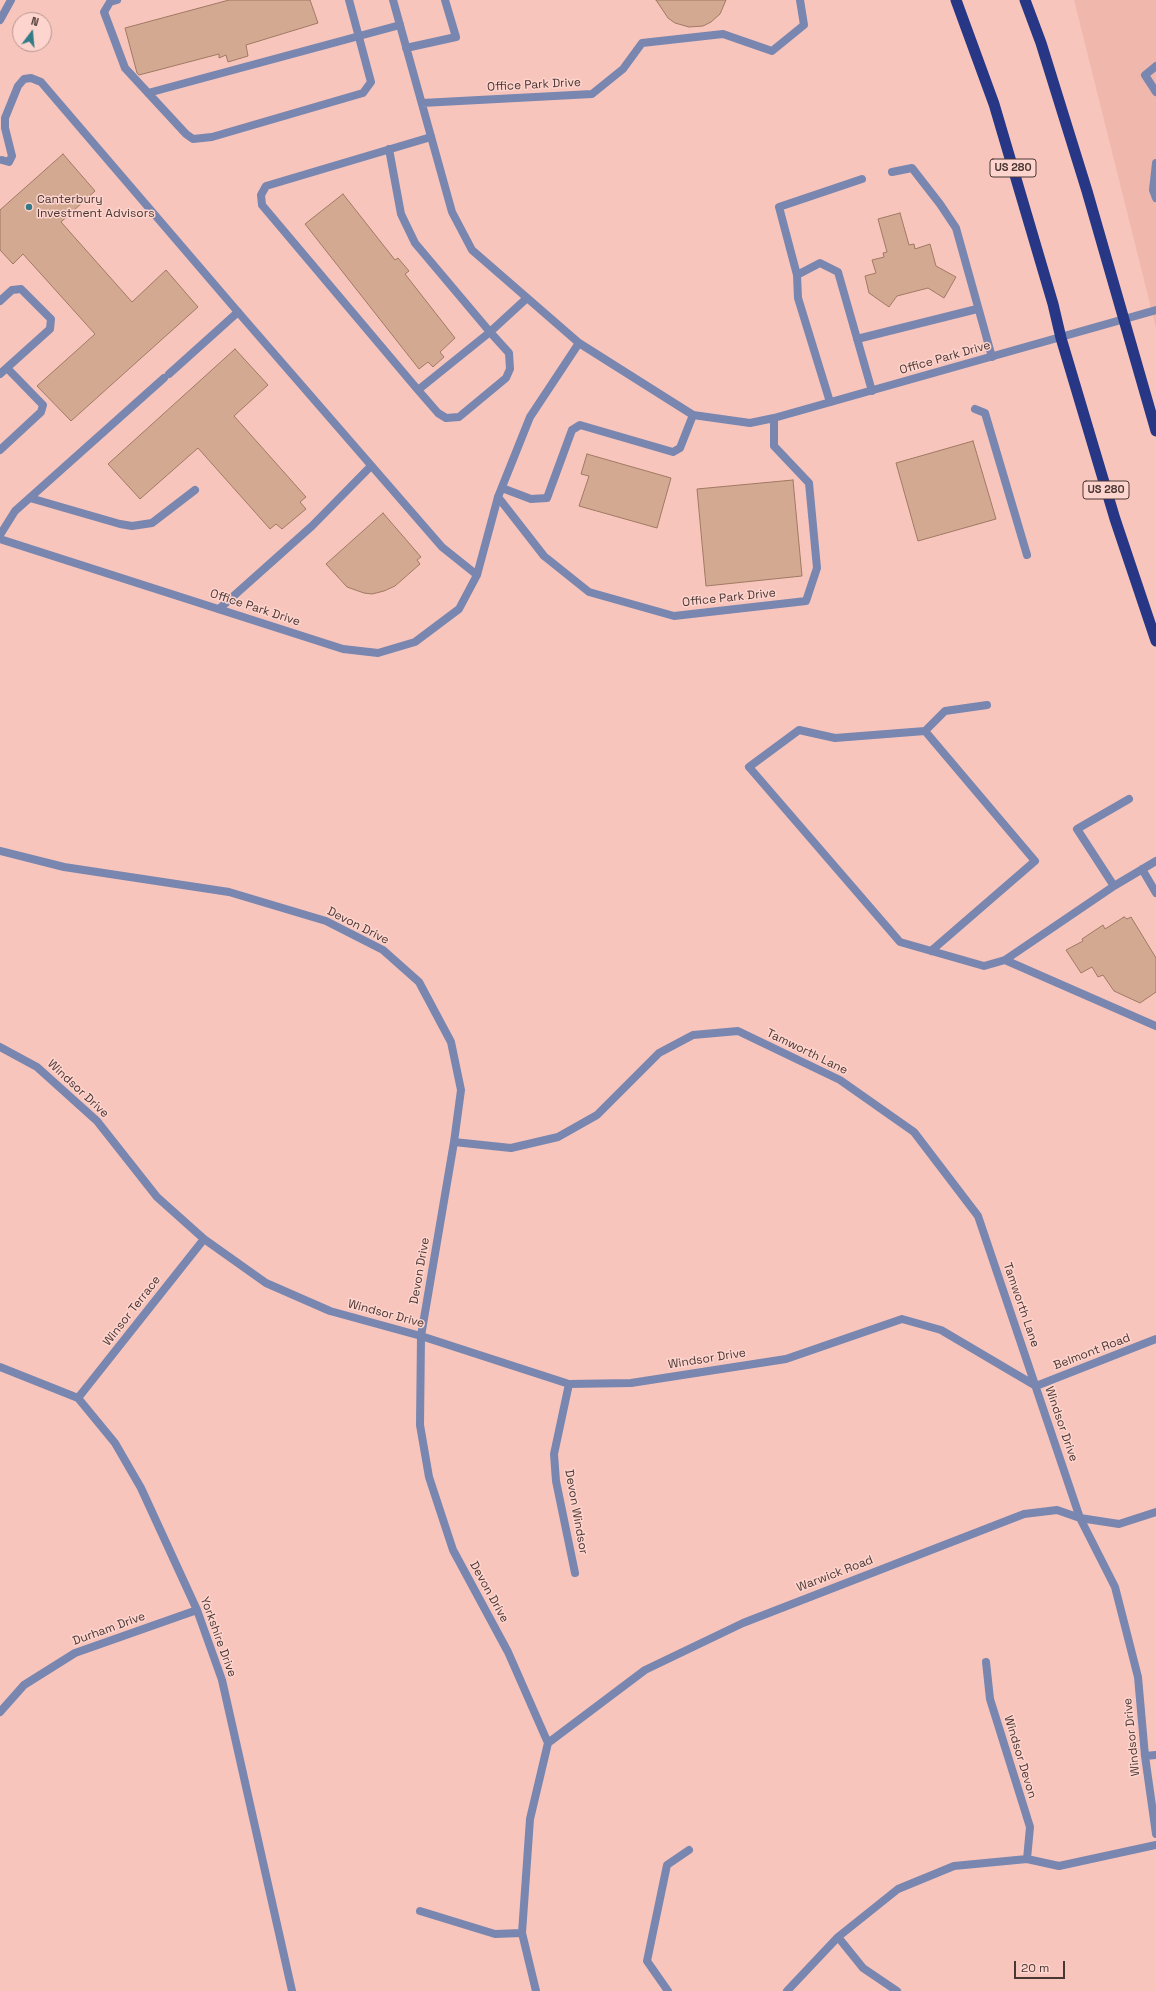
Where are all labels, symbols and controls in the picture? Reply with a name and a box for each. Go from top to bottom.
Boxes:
north arrow [12,12,52,52]
text: N [30,14,41,29]
street label: Office Park Drive [487,75,581,95]
road number: US 280 [990,159,1036,177]
place label: Canterbury Investment Advisors [37,193,155,221]
marker: Canterbury Investment Advisors [24,202,34,212]
street label: Office Park Drive [898,338,992,378]
road number: US 280 [1083,481,1129,499]
street label: Office Park Drive [682,586,776,610]
street label: Office Park Drive [208,587,302,629]
street label: Devon Drive [325,904,391,948]
street label: Tamworth Lane [764,1026,850,1078]
street label: Windsor Drive [44,1057,112,1121]
street label: Devon Drive [407,1236,433,1306]
street label: Tamworth Lane [1000,1261,1042,1349]
street label: Winsor Terrace [100,1273,164,1349]
street label: Windsor Drive [346,1297,426,1331]
street label: Belmont Road [1052,1331,1132,1373]
street label: Windsor Drive [667,1346,747,1372]
street label: Windsor Drive [1041,1384,1081,1464]
street label: Devon Windsor [561,1469,591,1555]
street label: Warwick Road [795,1553,875,1595]
street label: Devon Drive [466,1559,512,1625]
street label: Yorkshire Drive [197,1595,239,1679]
street label: Durham Drive [71,1609,147,1649]
street label: Windsor Drive [1121,1697,1143,1777]
street label: Windsor Devon [1001,1714,1039,1800]
scale bar [1016,1953,1067,1979]
text: 20 m [1021,1960,1049,1976]

